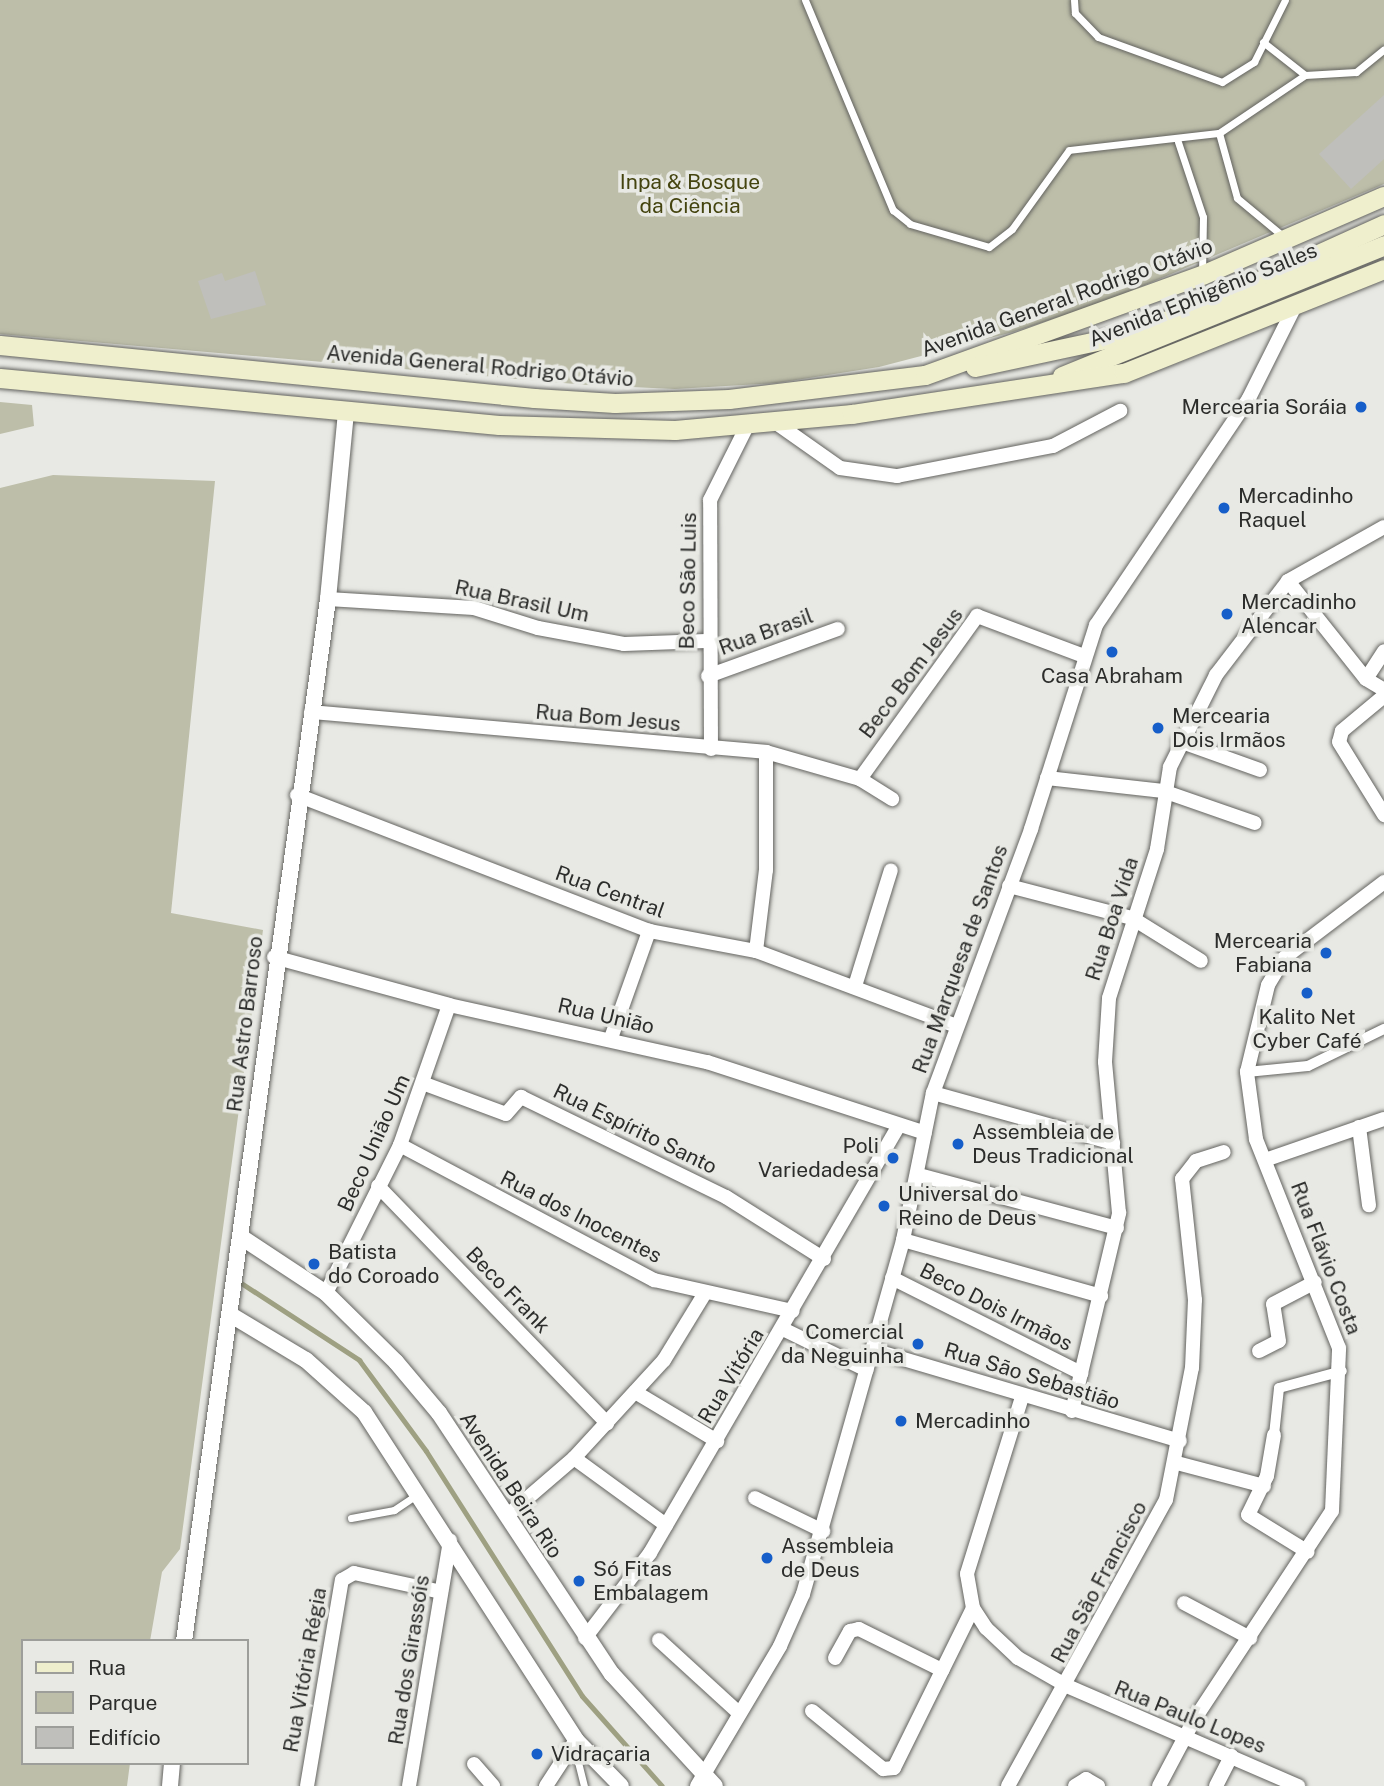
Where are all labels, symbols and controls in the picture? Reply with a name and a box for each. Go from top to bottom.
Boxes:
park label: Inpa & Bosque da Ciência [620,169,760,219]
street label: Avenida General Rodrigo Otávio [918,233,1216,363]
street label: Avenida Ephigênio Salles [1085,238,1321,352]
street label: Avenida General Rodrigo Otávio [325,340,635,392]
place label: Mercearia Soráia [1182,394,1347,420]
marker: Mercearia Soráia [1353,399,1369,415]
place label: Mercadinho Raquel [1238,483,1353,533]
marker: Mercadinho Raquel [1216,500,1232,516]
street label: Beco São Luis [674,512,702,650]
street label: Rua Brasil Um [453,574,591,628]
place label: Mercadinho Alencar [1241,589,1356,639]
street label: Rua Brasil [715,603,817,661]
street label: Beco Bom Jesus [854,603,968,743]
marker: Mercadinho Alencar [1219,606,1235,622]
marker: Casa Abraham [1104,644,1120,660]
place label: Casa Abraham [1041,663,1183,689]
street label: Rua Bom Jesus [534,699,682,737]
place label: Mercearia Dois Irmãos [1172,703,1286,753]
marker: Mercearia Dois Irmãos [1150,720,1166,736]
street label: Rua Marquesa de Santos [907,841,1013,1077]
street label: Rua Boa Vida [1080,854,1144,984]
street label: Rua Central [552,861,668,923]
place label: Mercearia Fabiana [1214,928,1312,978]
street label: Rua Astro Barroso [222,934,268,1114]
marker: Mercearia Fabiana [1318,945,1334,961]
marker: Kalito Net Cyber Café [1299,985,1315,1001]
street label: Rua União [555,993,657,1039]
place label: Kalito Net Cyber Café [1252,1004,1362,1054]
street label: Beco União Um [332,1070,416,1216]
street label: Rua Espírito Santo [549,1078,721,1180]
place label: Assembleia de Deus Tradicional [972,1119,1134,1169]
place label: Poli Variedadesa [758,1133,879,1183]
marker: Assembleia de Deus Tradicional [950,1136,966,1152]
marker: Poli Variedadesa [885,1150,901,1166]
street label: Rua dos Inocentes [496,1165,666,1269]
street label: Rua Flávio Costa [1285,1178,1367,1338]
place label: Universal do Reino de Deus [898,1181,1037,1231]
marker: Universal do Reino de Deus [876,1198,892,1214]
place label: Batista do Coroado [328,1239,440,1289]
street label: Beco Frank [461,1242,555,1338]
marker: Batista do Coroado [306,1256,322,1272]
street label: Beco Dois Irmãos [915,1258,1077,1356]
place label: Comercial da Neguinha [781,1319,904,1369]
street label: Rua Vitória [693,1324,769,1428]
marker: Comercial da Neguinha [910,1336,926,1352]
street label: Rua São Sebastião [941,1337,1123,1415]
street label: Avenida Beira Rio [454,1407,568,1563]
place label: Mercadinho [915,1408,1030,1434]
marker: Mercadinho [893,1413,909,1429]
street label: Rua São Francisco [1046,1497,1152,1667]
place label: Assembleia de Deus [781,1533,894,1583]
marker: Assembleia de Deus [759,1550,775,1566]
place label: Só Fitas Embalagem [593,1556,709,1606]
street label: Rua dos Girassóis [383,1573,435,1747]
marker: Só Fitas Embalagem [571,1573,587,1589]
street label: Rua Vitória Régia [278,1585,332,1755]
legend [21,1639,248,1765]
text: Rua [88,1655,126,1680]
street label: Rua Paulo Lopes [1110,1675,1270,1759]
text: Parque [88,1690,157,1715]
text: Edifício [88,1725,161,1750]
place label: Vidraçaria [551,1741,650,1767]
marker: Vidraçaria [529,1746,545,1762]

